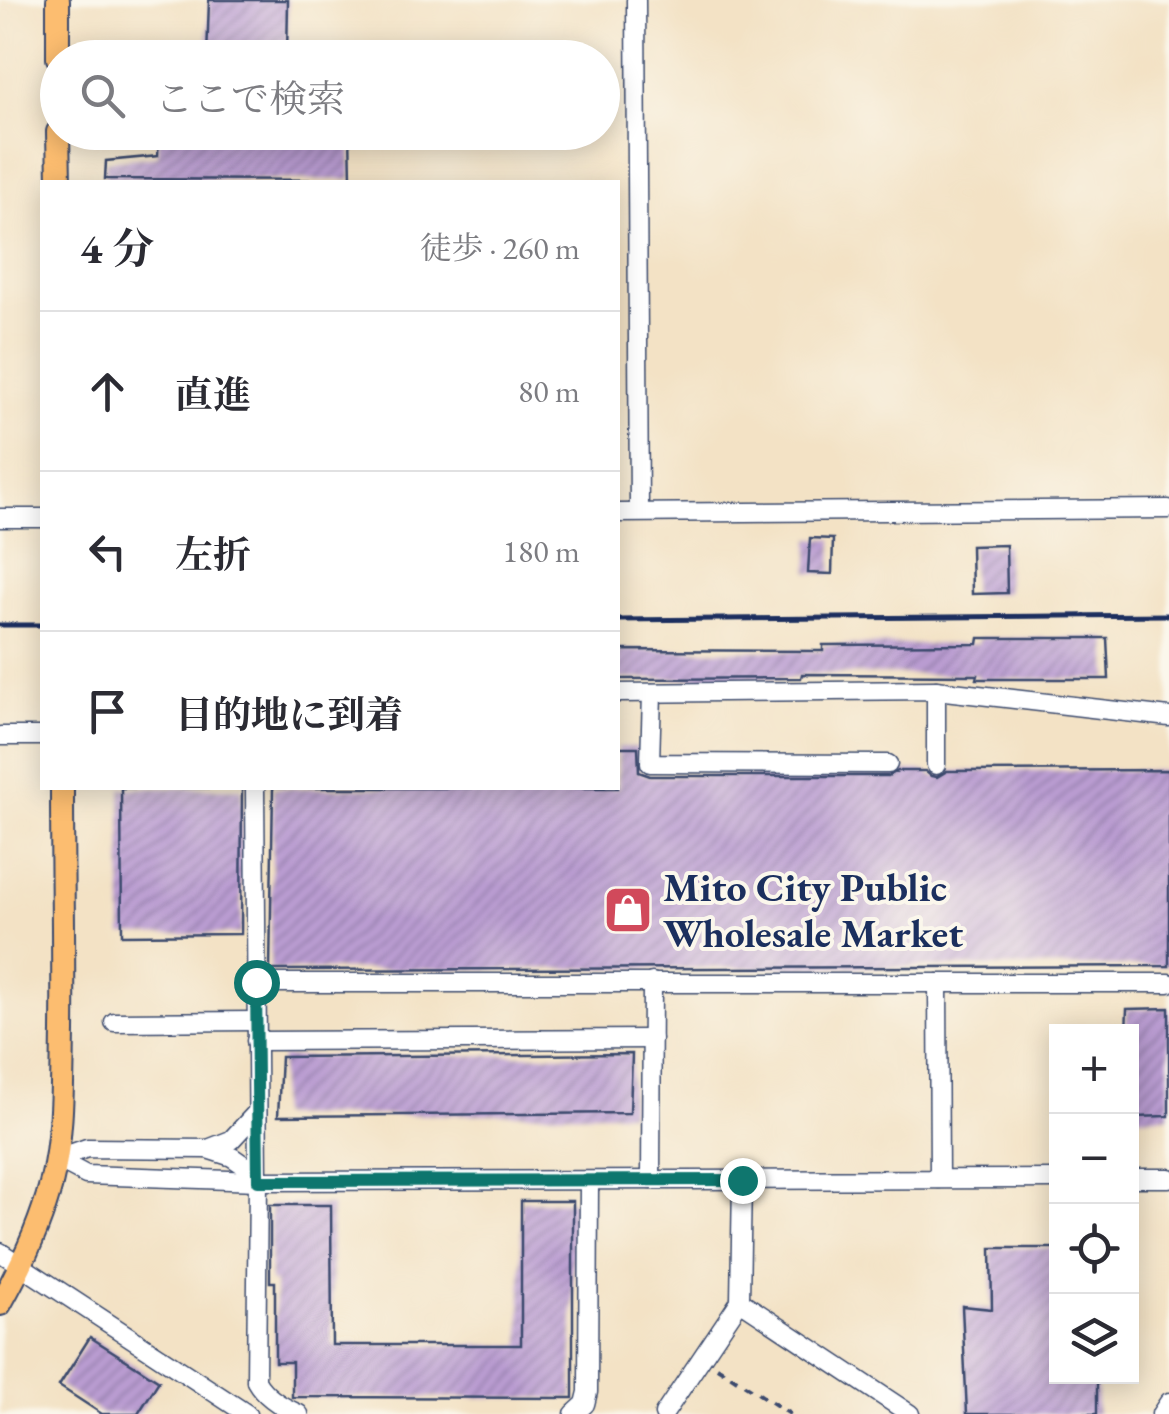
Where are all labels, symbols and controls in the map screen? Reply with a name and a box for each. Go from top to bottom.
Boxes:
search box [40,40,620,150]
icon: search [75,68,130,123]
text: ここで検索 [155,74,345,123]
text: 4 分 [80,221,154,276]
text: 徒歩 · 260 m [419,227,580,269]
icon: ahead [80,364,135,419]
text: 直進 [175,370,251,419]
text: 80 m [518,370,580,412]
icon: left [80,524,135,579]
text: 左折 [175,530,251,579]
text: 180 m [503,530,580,572]
icon: arrive [80,684,135,739]
text: 目的地に到着 [175,690,403,739]
place label: Mito City Public Wholesale Market [663,861,963,959]
shop icon: Mito City Public Wholesale Market [602,884,654,936]
route start [234,960,280,1006]
map controls [1049,1024,1139,1384]
button: + [1049,1024,1139,1114]
button: − [1049,1114,1139,1204]
route end [720,1158,766,1204]
button: locate [1049,1204,1139,1294]
button: layers [1049,1294,1139,1384]

